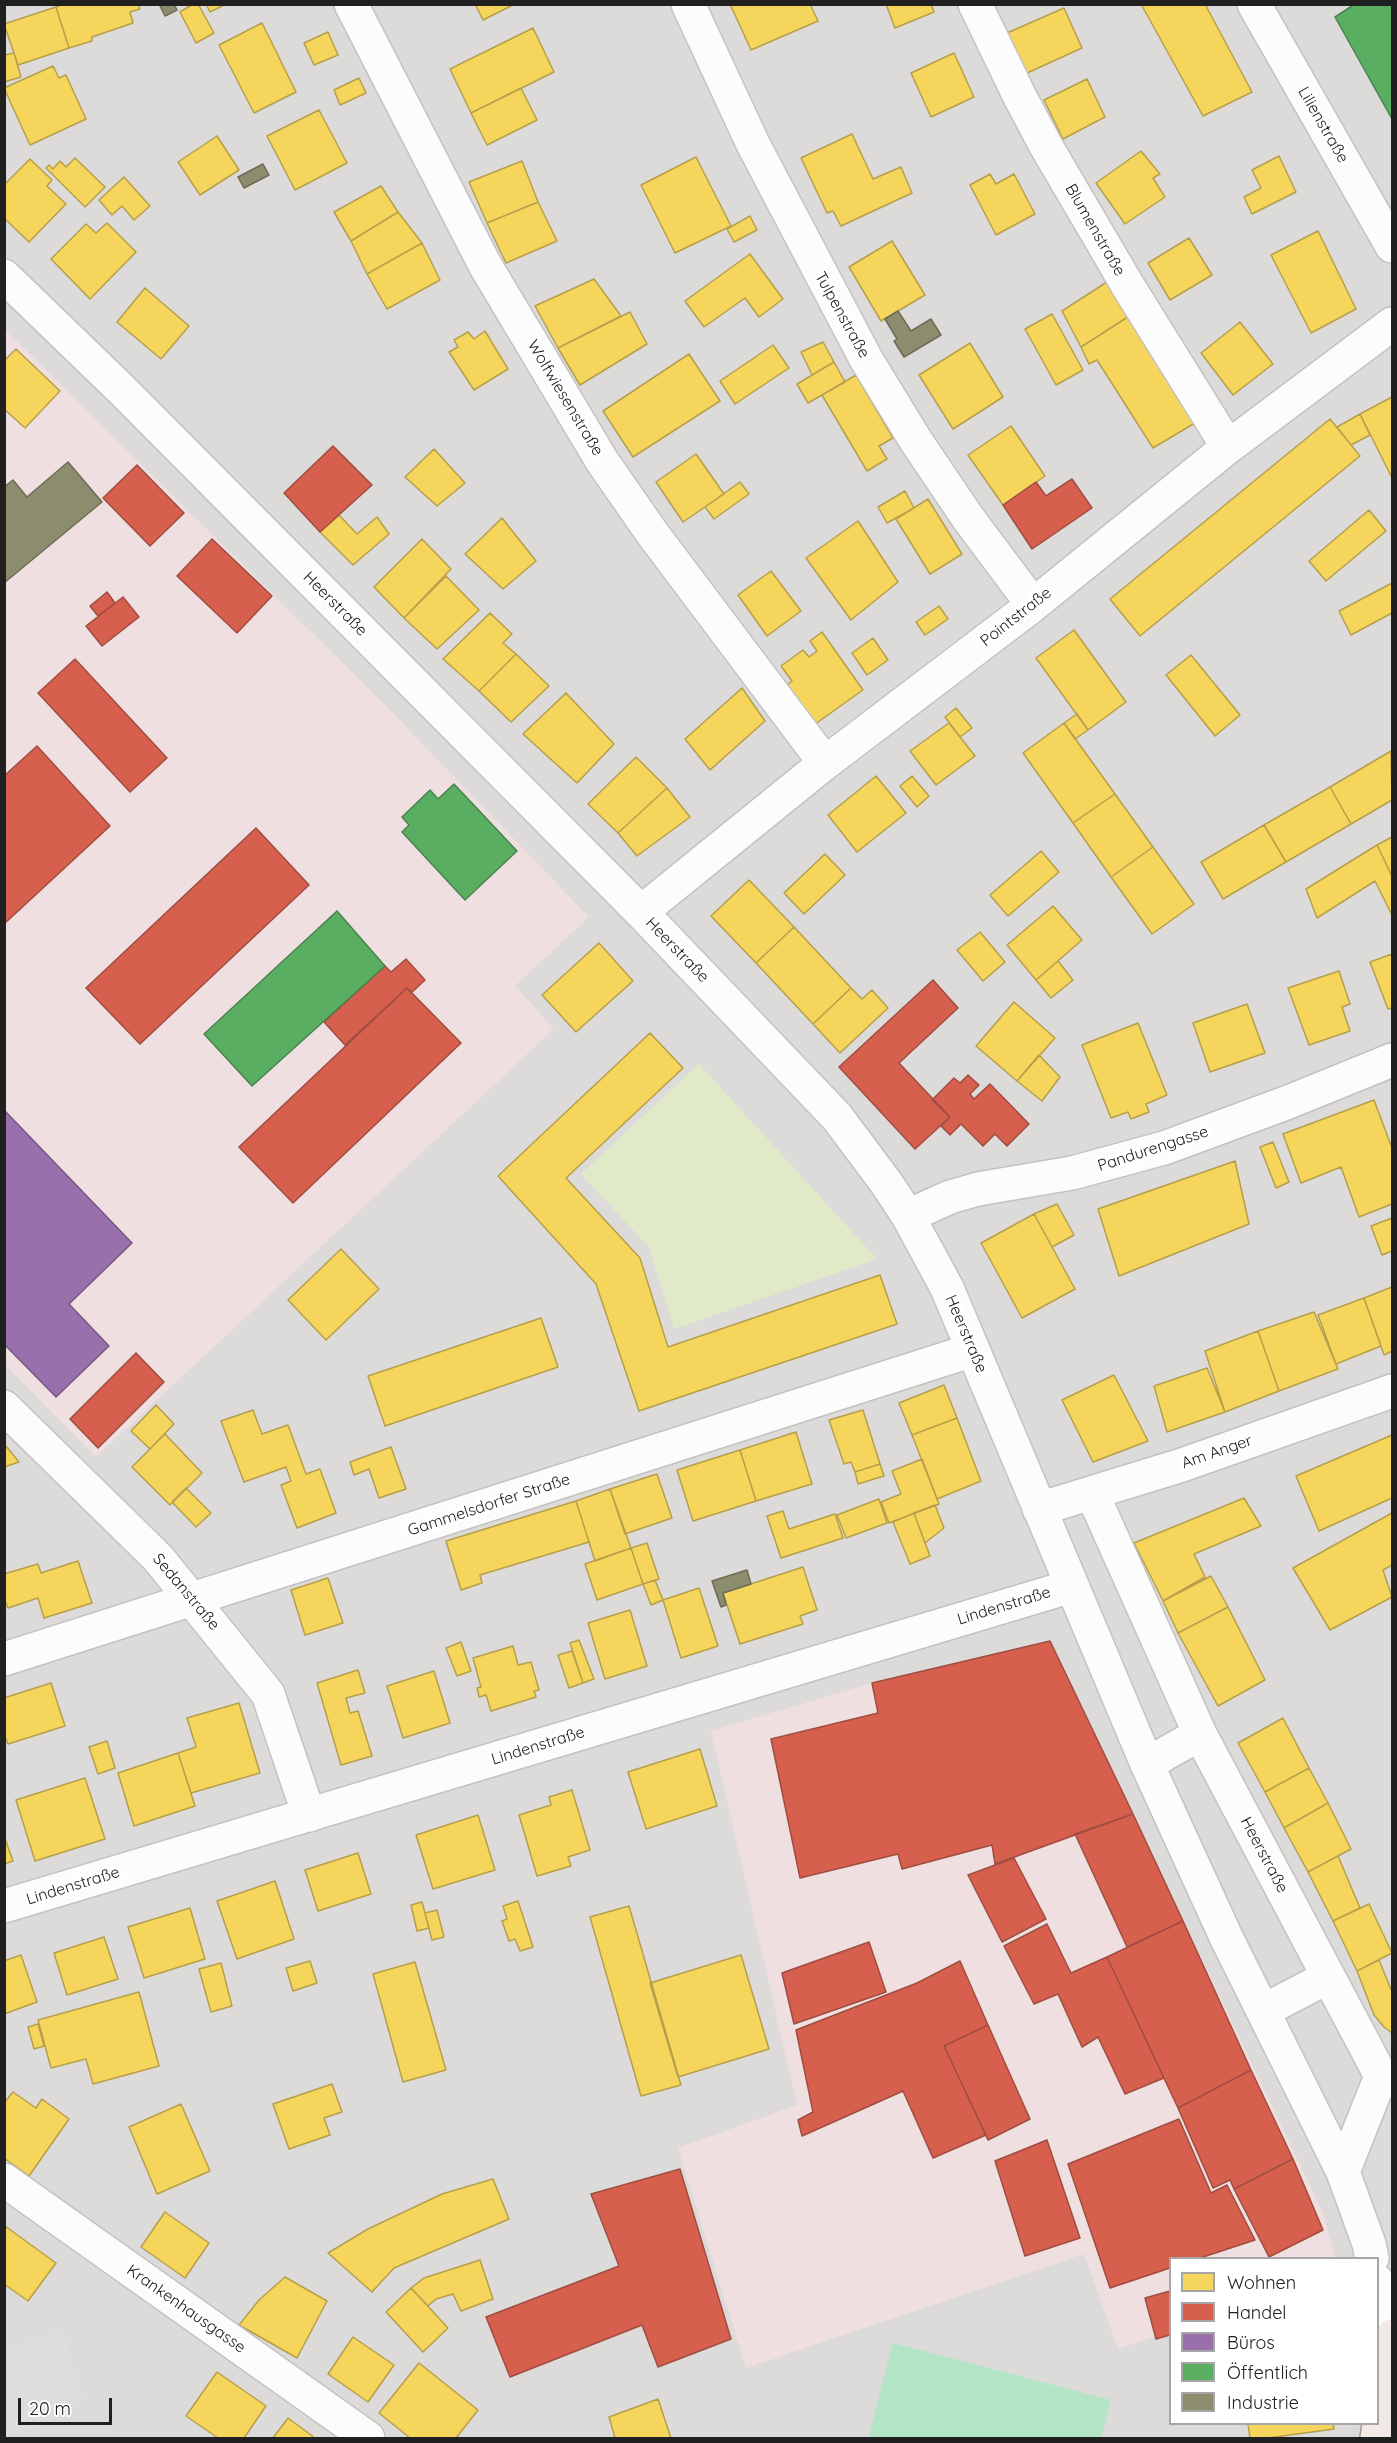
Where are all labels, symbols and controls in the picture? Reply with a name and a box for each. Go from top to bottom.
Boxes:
street label: Lilienstraße [1294,84,1352,166]
street label: Blumenstraße [1061,180,1129,280]
street label: Tulpenstraße [810,268,874,362]
street label: Wolfwiesenstraße [523,336,607,460]
street label: Heerstraße [299,568,371,640]
street label: Pointstraße [977,583,1055,651]
street label: Heerstraße [641,913,713,987]
street label: Pandurengasse [1095,1122,1211,1176]
street label: Heerstraße [941,1292,991,1376]
street label: Am Anger [1179,1431,1255,1473]
street label: Gammelsdorfer Straße [405,1470,573,1540]
street label: Sedanstraße [148,1550,224,1634]
street label: Lindenstraße [955,1583,1053,1629]
street label: Lindenstraße [489,1723,587,1769]
street label: Heerstraße [1236,1814,1292,1896]
street label: Lindenstraße [24,1863,122,1909]
legend [1169,2257,1379,2425]
street label: Krankenhausgasse [123,2261,249,2357]
text: Wohnen [1227,2271,1296,2294]
text: Handel [1227,2301,1287,2324]
text: Büros [1227,2331,1275,2354]
text: Öffentlich [1227,2361,1308,2384]
scale bar [21,2386,116,2424]
text: Industrie [1227,2391,1299,2414]
text: 20 m [29,2397,71,2420]

